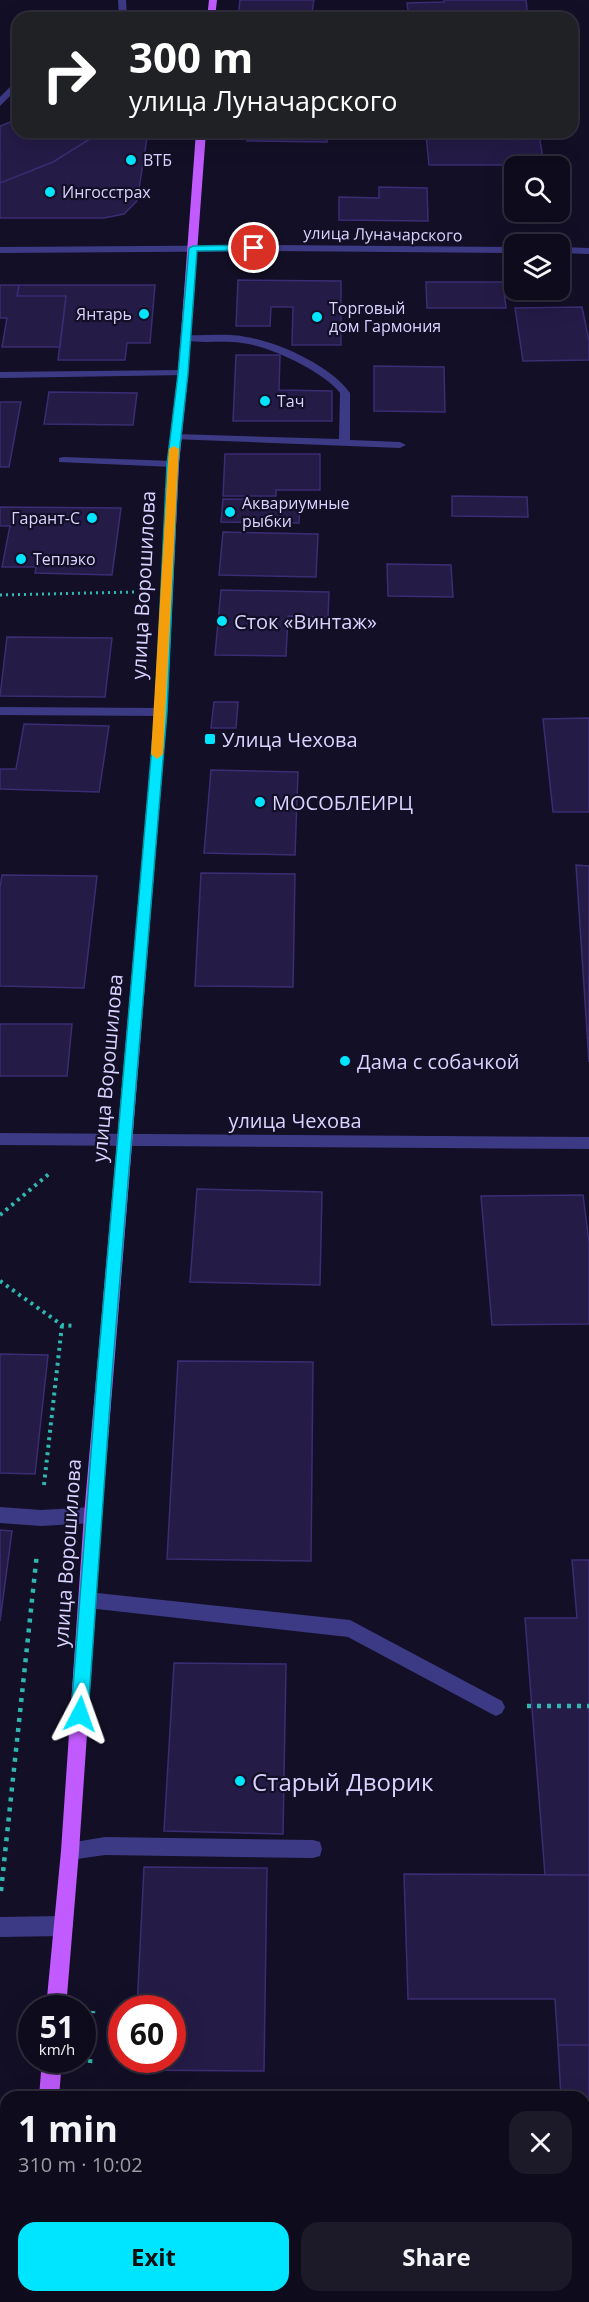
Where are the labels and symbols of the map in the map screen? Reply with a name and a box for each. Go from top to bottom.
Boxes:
place label: ВТБ [143,149,172,171]
marker: ВТБ [124,153,138,167]
place label: Ингосстрах [62,181,151,203]
marker: Ингосстрах [43,185,57,199]
pin [228,222,279,273]
street label: улица Луначарского [303,222,463,246]
place label: Торговый дом Гармония [329,297,441,337]
place label: Янтарь [76,303,132,325]
marker: Янтарь [137,307,151,321]
marker: Торговый дом Гармония [310,310,324,324]
place label: Тач [277,390,304,412]
marker: Тач [258,394,272,408]
street label: улица Ворошилова [125,490,161,680]
place label: Аквариумные рыбки [242,492,350,532]
marker: Аквариумные рыбки [223,505,237,519]
place label: Гарант-С [11,507,80,529]
marker: Гарант-С [85,511,99,525]
place label: Теплэко [33,548,96,570]
marker: Теплэко [14,552,28,566]
place label: Сток «Винтаж» [234,608,377,635]
marker: Сток «Винтаж» [215,614,229,628]
place label: Улица Чехова [222,726,358,753]
marker: Улица Чехова [203,732,217,746]
place label: МОСОБЛЕИРЦ [272,789,413,816]
marker: МОСОБЛЕИРЦ [253,795,267,809]
street label: улица Ворошилова [85,973,129,1163]
place label: Дама с собачкой [357,1048,519,1075]
marker: Дама с собачкой [338,1054,352,1068]
street label: улица Чехова [228,1107,362,1134]
street label: улица Ворошилова [47,1458,87,1648]
position arrow [48,1682,112,1746]
place label: Старый Дворик [252,1765,434,1798]
marker: Старый Дворик [233,1774,247,1788]
speed limit sign: 60 [108,1995,186,2073]

